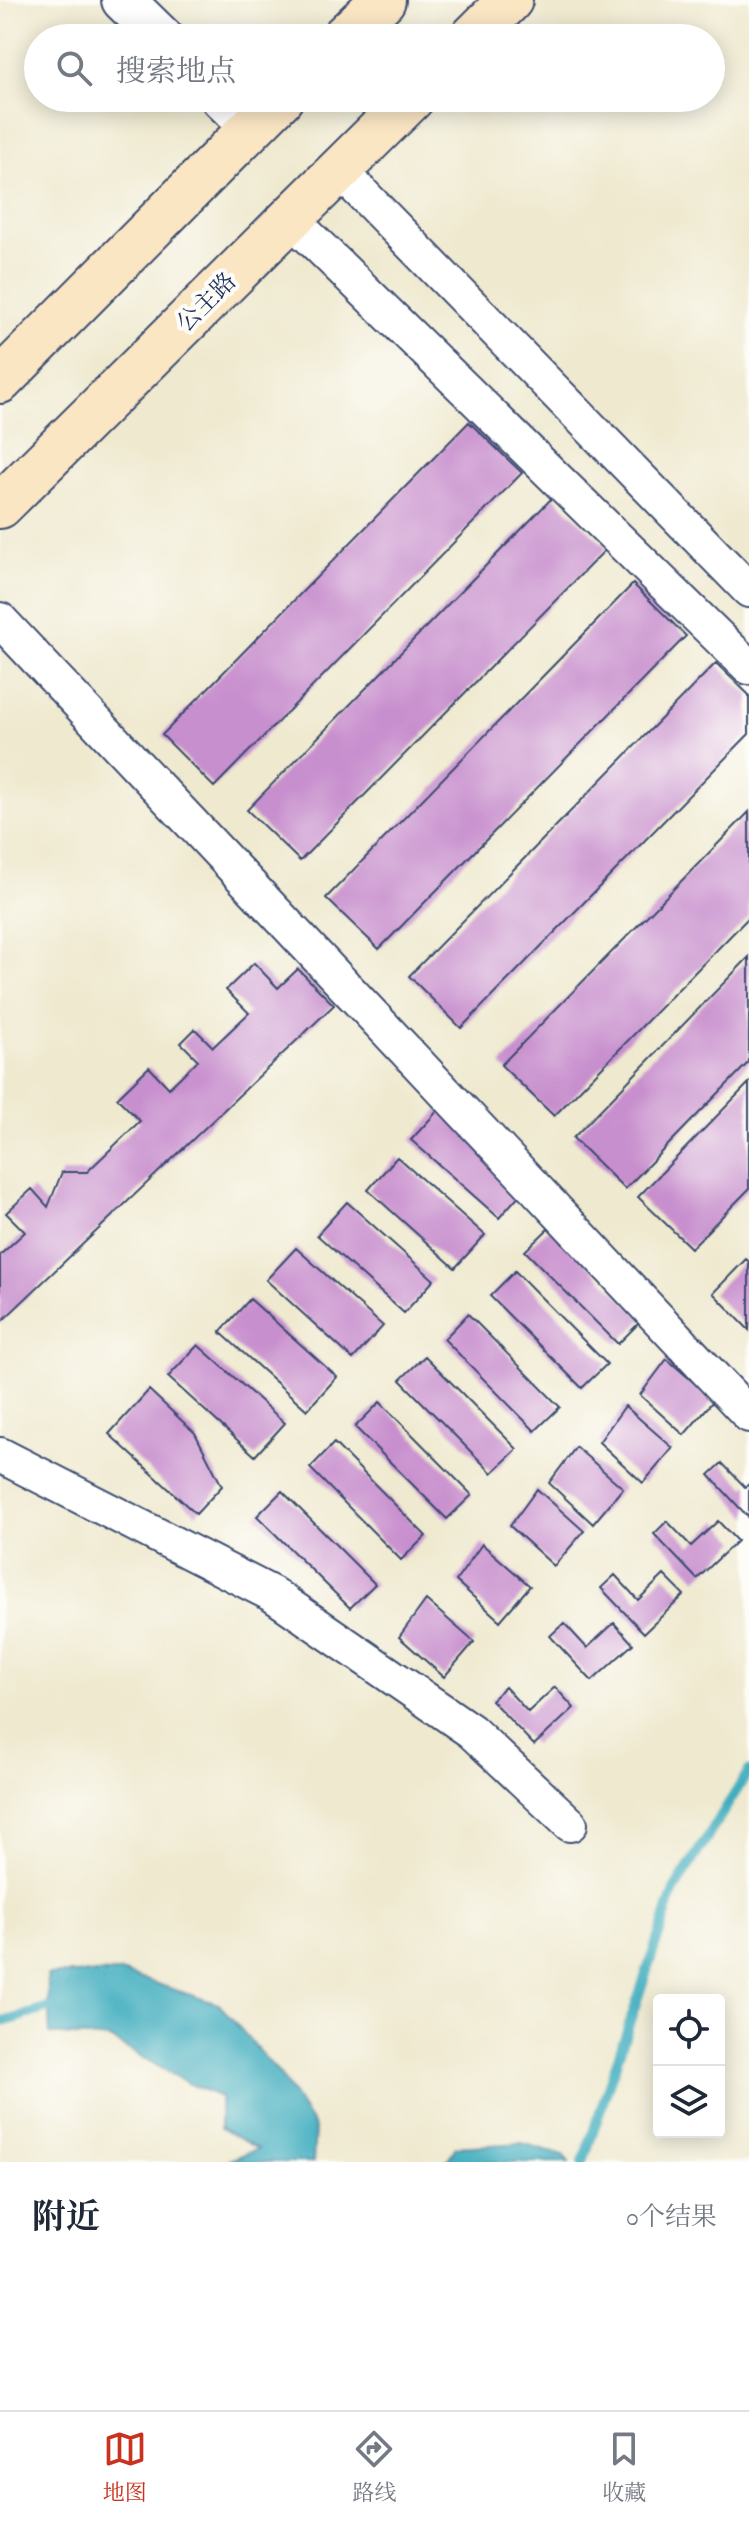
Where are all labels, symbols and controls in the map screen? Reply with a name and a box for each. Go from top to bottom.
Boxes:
search box [24,24,725,112]
icon: search [52,46,96,90]
text: 搜索地点 [116,53,236,90]
street label: 公主路 [170,266,243,339]
map controls [653,1994,725,2138]
button: locate [653,1994,725,2066]
button: layers [653,2066,725,2138]
text: 附近 [32,2196,100,2239]
text: 0个结果 [626,2201,717,2233]
tab: 地图 [103,2427,147,2507]
tab: 路线 [352,2427,396,2507]
tab: 收藏 [602,2427,646,2507]

